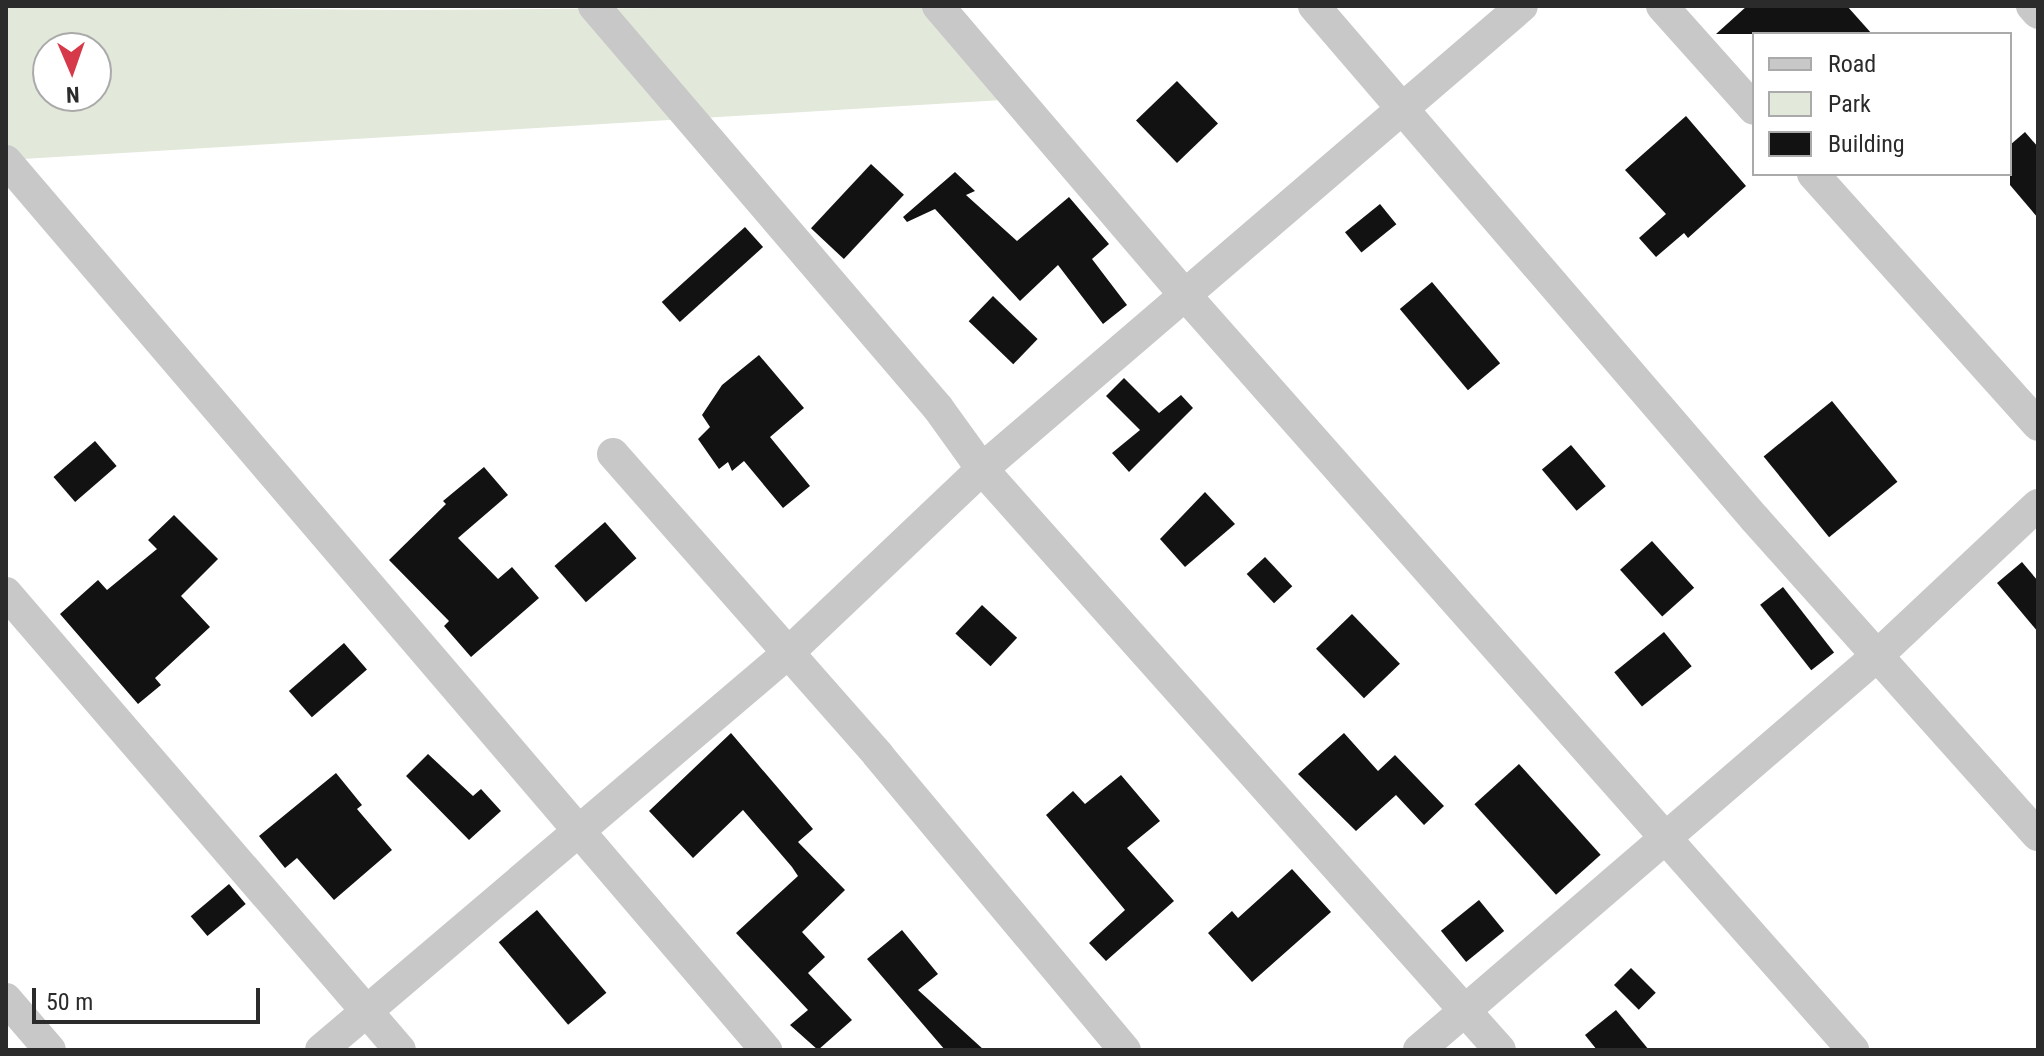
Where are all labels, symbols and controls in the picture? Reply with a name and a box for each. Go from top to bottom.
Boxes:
north arrow [32,32,112,112]
legend [1752,32,2012,176]
text: Road [1828,50,1876,78]
text: N [66,82,80,107]
text: Park [1828,90,1871,118]
text: Building [1828,130,1905,158]
scale bar [36,972,264,1022]
text: 50 m [46,988,93,1016]

